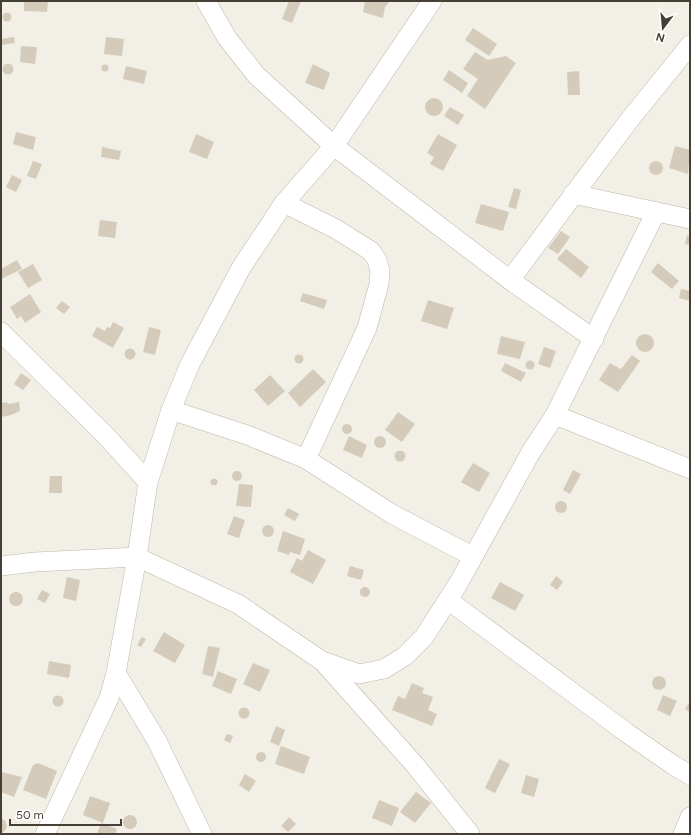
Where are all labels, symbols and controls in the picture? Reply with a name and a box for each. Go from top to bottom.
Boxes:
north arrow [643,8,683,48]
text: N [654,30,666,45]
scale bar [10,801,121,827]
text: 50 m [16,808,44,822]

